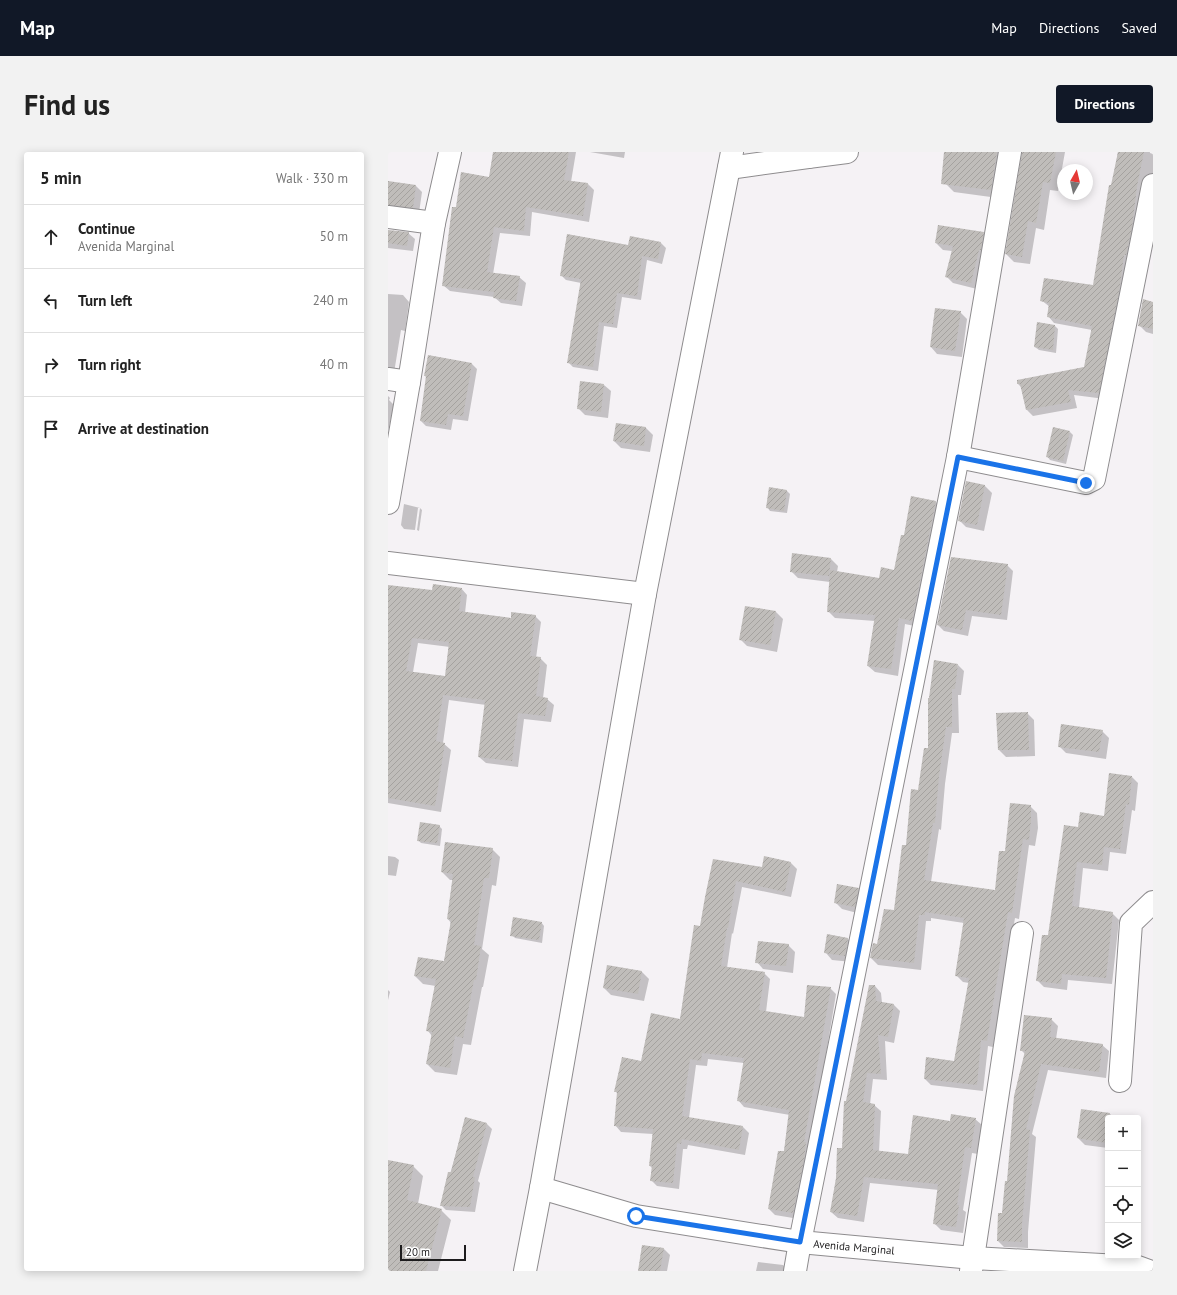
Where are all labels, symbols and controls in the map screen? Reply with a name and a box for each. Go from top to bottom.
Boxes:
text: Map [20,16,55,40]
text: Map [991,19,1017,37]
text: Directions [1039,19,1099,37]
text: Saved [1121,19,1157,37]
button: Directions [1056,85,1153,123]
text: Find us [24,86,110,123]
north arrow [1057,164,1093,200]
text: 5 min [40,167,81,189]
text: Walk · 330 m [276,170,348,187]
text: Continue [78,219,135,238]
icon: ahead [40,226,62,248]
text: 50 m [320,228,348,245]
text: Avenida Marginal [78,238,174,255]
icon: left [40,290,62,312]
text: Turn left [78,291,132,310]
text: 240 m [313,292,348,309]
icon: right [40,354,62,376]
text: Turn right [78,355,141,374]
text: 40 m [320,356,348,373]
icon: arrive [40,418,62,440]
text: Arrive at destination [78,419,209,438]
route end [1077,474,1095,492]
map controls [1105,1115,1141,1259]
button: + [1105,1115,1141,1151]
button: − [1105,1151,1141,1187]
button: locate [1105,1187,1141,1223]
route start [627,1207,645,1225]
button: layers [1105,1223,1141,1259]
street label: Avenida Marginal [813,1236,896,1258]
scale bar [400,1243,466,1262]
text: 20 m [406,1245,430,1259]

